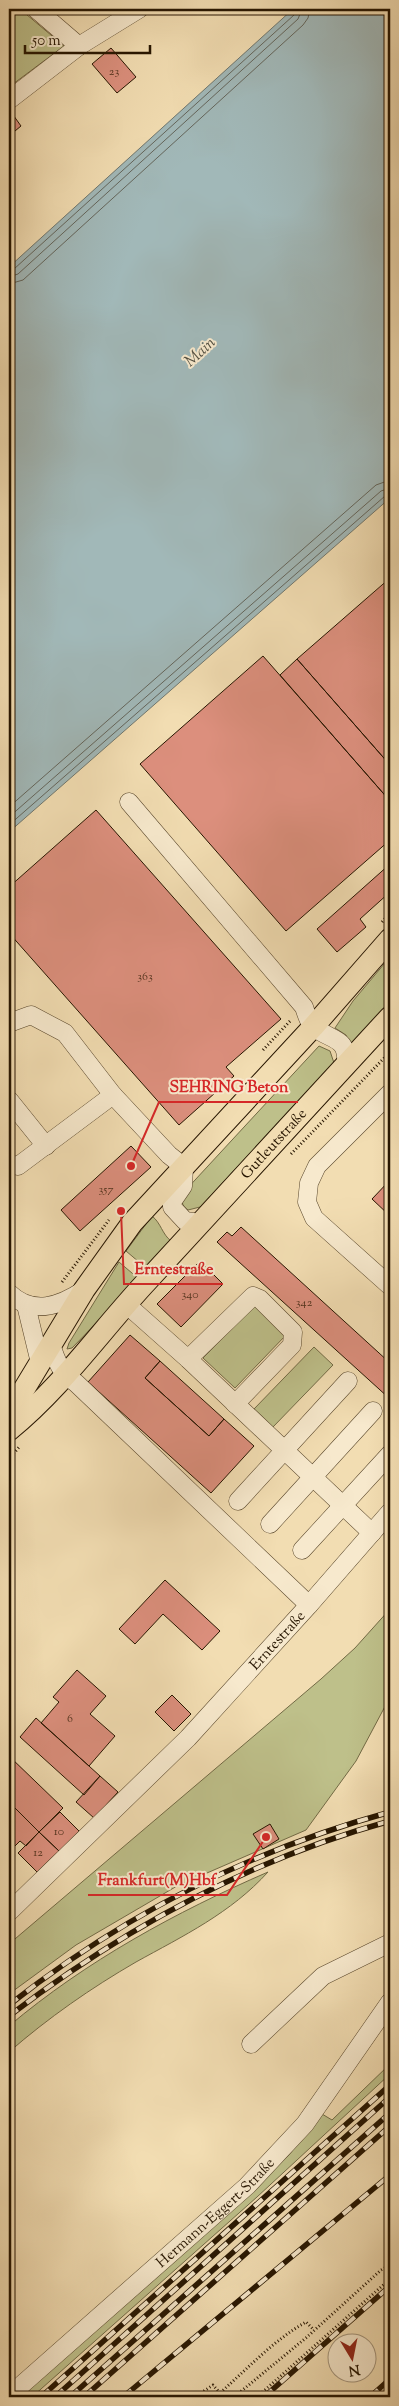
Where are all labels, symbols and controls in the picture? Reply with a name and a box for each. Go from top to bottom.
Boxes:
scale bar [25,22,150,54]
text: 50 m [31,31,61,52]
house number: 23 [109,63,119,81]
water label: Main [180,332,222,373]
house number: 363 [137,968,153,986]
callout: SEHRING Beton [159,1071,298,1102]
text: SEHRING Beton [170,1077,289,1100]
street label: Gutleutstraße [236,1104,312,1185]
house number: 357 [99,1181,113,1199]
callout: Erntestraße [124,1253,223,1284]
text: Erntestraße [135,1259,214,1282]
house number: 340 [181,1286,199,1304]
house number: 342 [296,1294,313,1312]
street label: Erntestraße [245,1607,311,1676]
house number: 6 [67,1710,73,1728]
house number: 10 [54,1823,64,1841]
house number: 12 [33,1844,43,1862]
callout: Frankfurt(M)Hbf [88,1864,227,1895]
text: Frankfurt(M)Hbf [98,1870,218,1893]
street label: Hermann-Eggert-Straße [152,2154,280,2274]
north arrow [326,2334,376,2384]
text: N [347,2358,361,2380]

